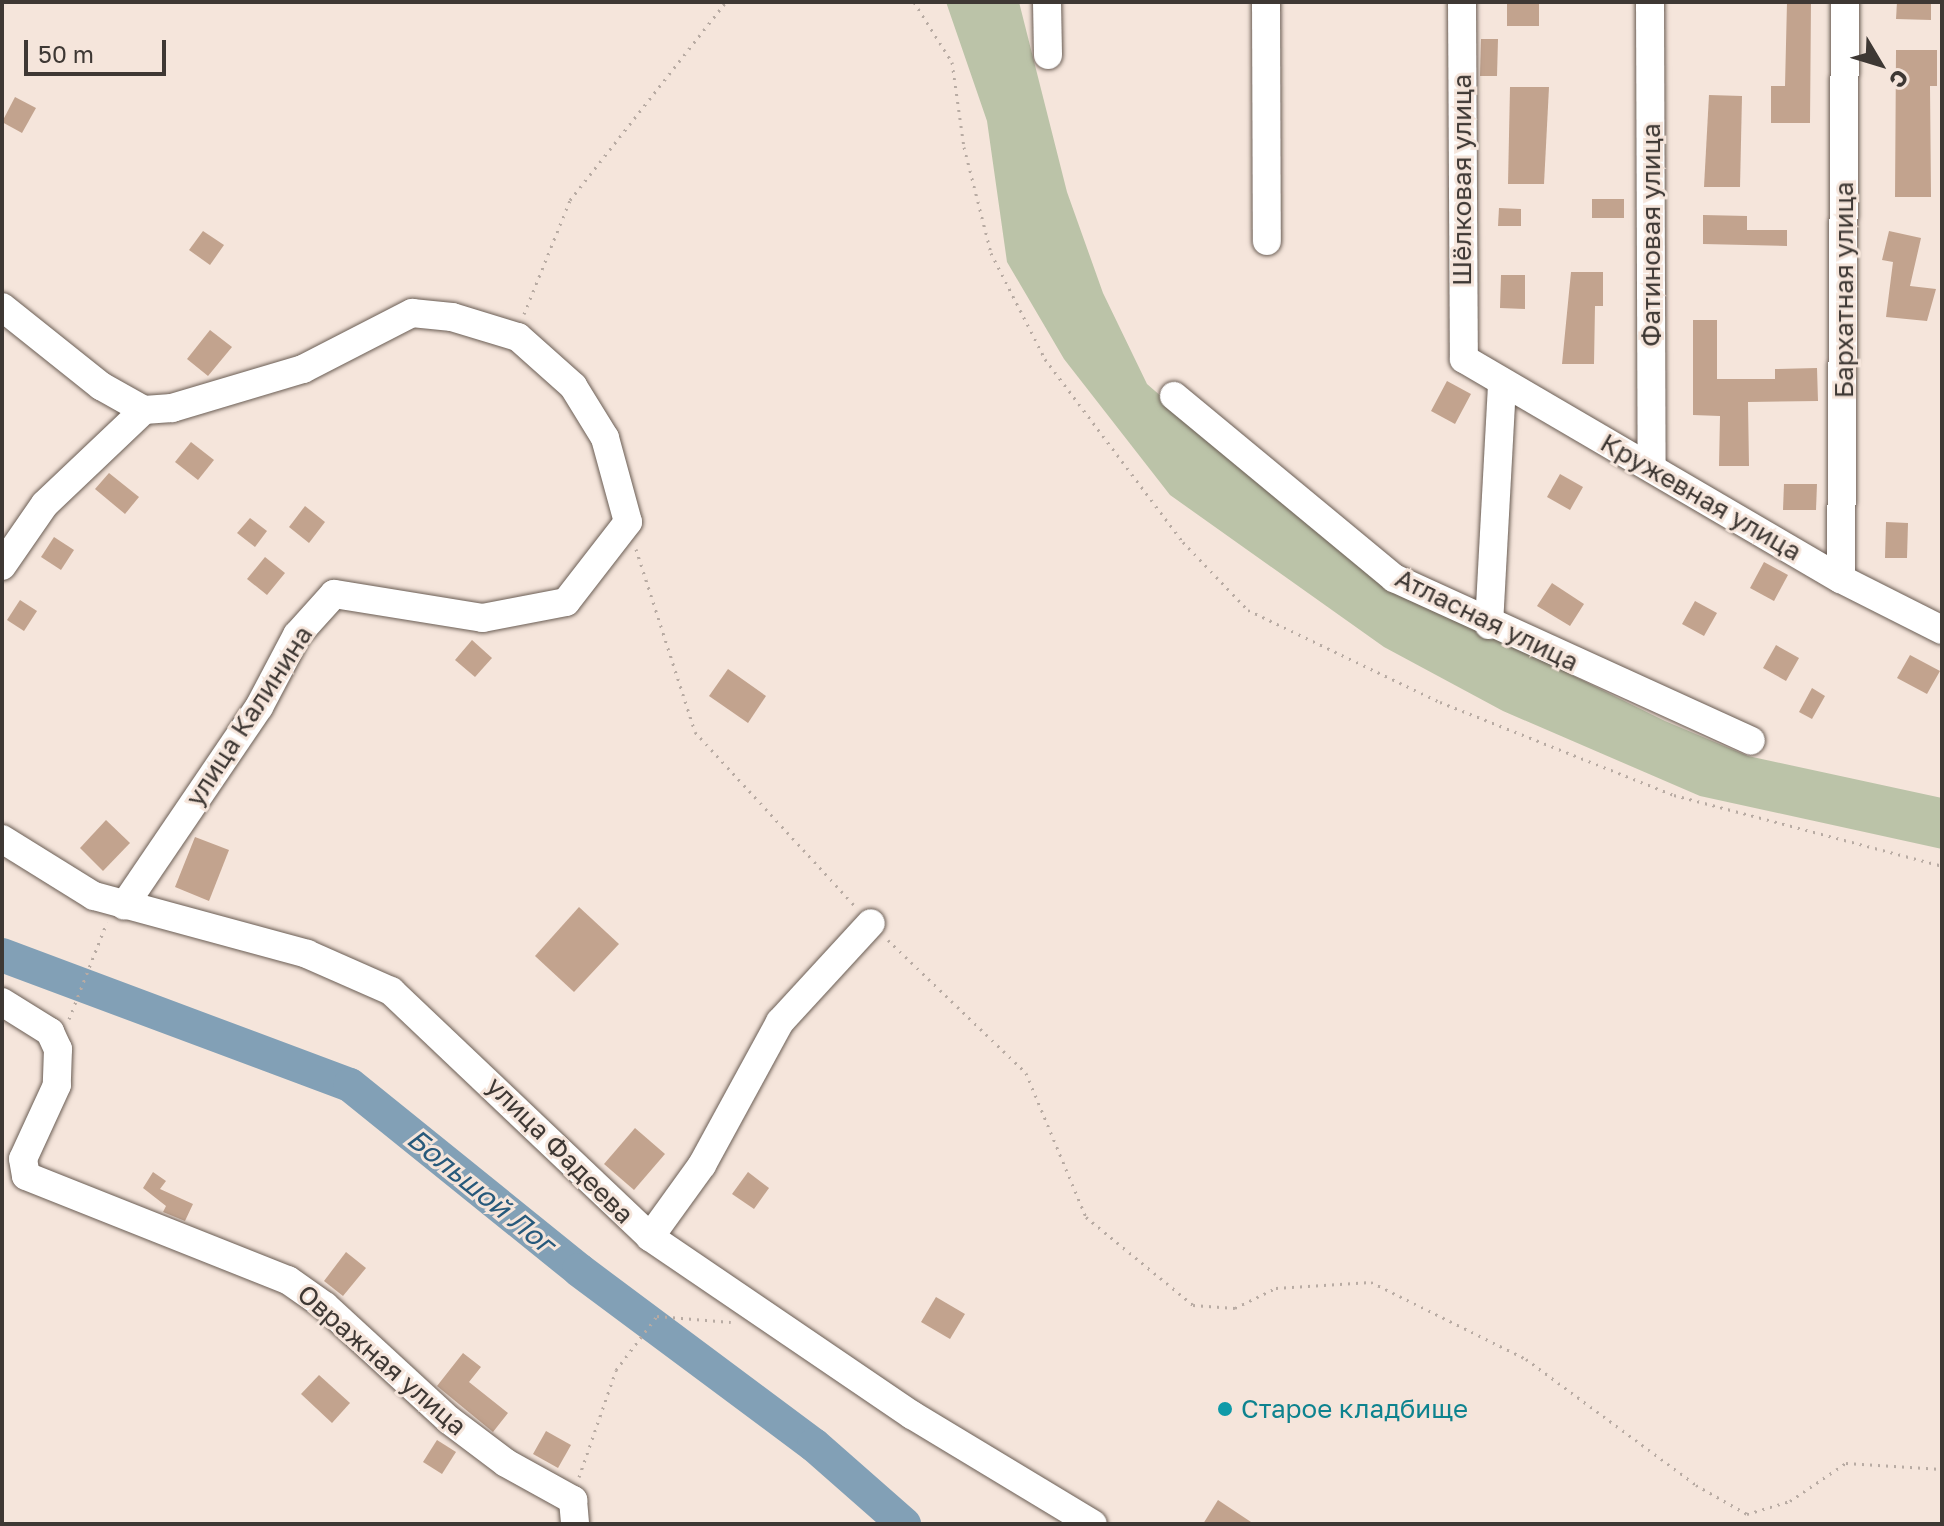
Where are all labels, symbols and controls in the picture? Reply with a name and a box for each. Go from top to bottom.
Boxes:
scale bar [28,24,170,74]
north arrow [1840,24,1920,104]
text: 50 m [38,39,94,68]
text: С [1884,65,1915,94]
street label: Шёлковая улица [1446,74,1478,286]
street label: Фатиновая улица [1635,123,1667,347]
street label: Бархатная улица [1828,182,1860,398]
street label: Кружевная улица [1595,427,1807,567]
street label: Атласная улица [1390,562,1584,678]
street label: улица Калинина [179,620,319,812]
street label: улица Фадеева [480,1070,640,1230]
water label: Большой Лог [401,1121,561,1261]
street label: Овражная улица [291,1278,473,1442]
place label: Старое кладбище [1241,1393,1468,1425]
marker: Старое кладбище [1216,1400,1234,1418]

